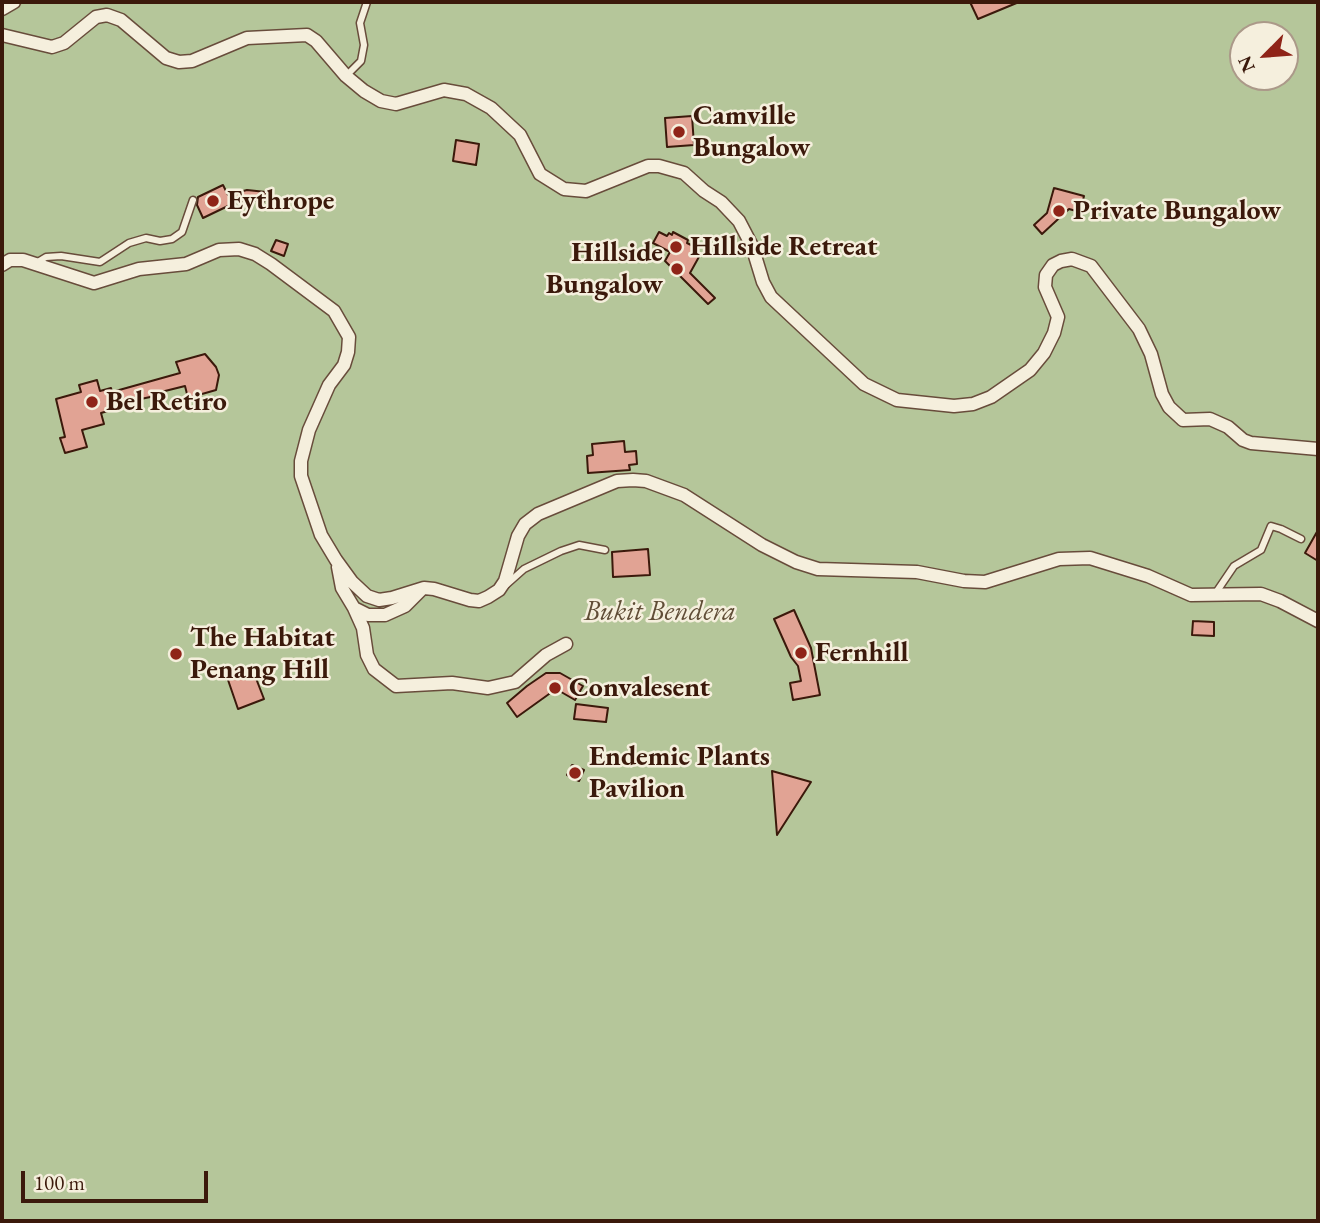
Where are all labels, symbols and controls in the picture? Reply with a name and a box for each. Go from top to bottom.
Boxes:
north arrow [1229,21,1299,91]
text: N [1232,52,1261,76]
place label: Camville Bungalow [693,99,810,165]
marker: Camville Bungalow [671,124,687,140]
place label: Eythrope [227,184,334,218]
marker: Eythrope [205,193,221,209]
place label: Private Bungalow [1073,194,1281,228]
marker: Private Bungalow [1051,203,1067,219]
place label: Hillside Retreat [690,230,877,264]
place label: Hillside Bungalow [546,236,663,302]
marker: Hillside Retreat [668,239,684,255]
marker: Hillside Bungalow [669,261,685,277]
place label: Bel Retiro [106,385,227,419]
marker: Bel Retiro [84,394,100,410]
park label: Bukit Bendera [584,595,736,629]
place label: The Habitat Penang Hill [190,621,335,687]
place label: Fernhill [815,636,908,670]
marker: Fernhill [793,645,809,661]
marker: The Habitat Penang Hill [168,646,184,662]
place label: Convalesent [569,671,710,705]
marker: Convalesent [547,680,563,696]
place label: Endemic Plants Pavilion [589,740,770,806]
marker: Endemic Plants Pavilion [567,765,583,781]
scale bar [24,1156,212,1200]
text: 100 m [34,1169,85,1196]

